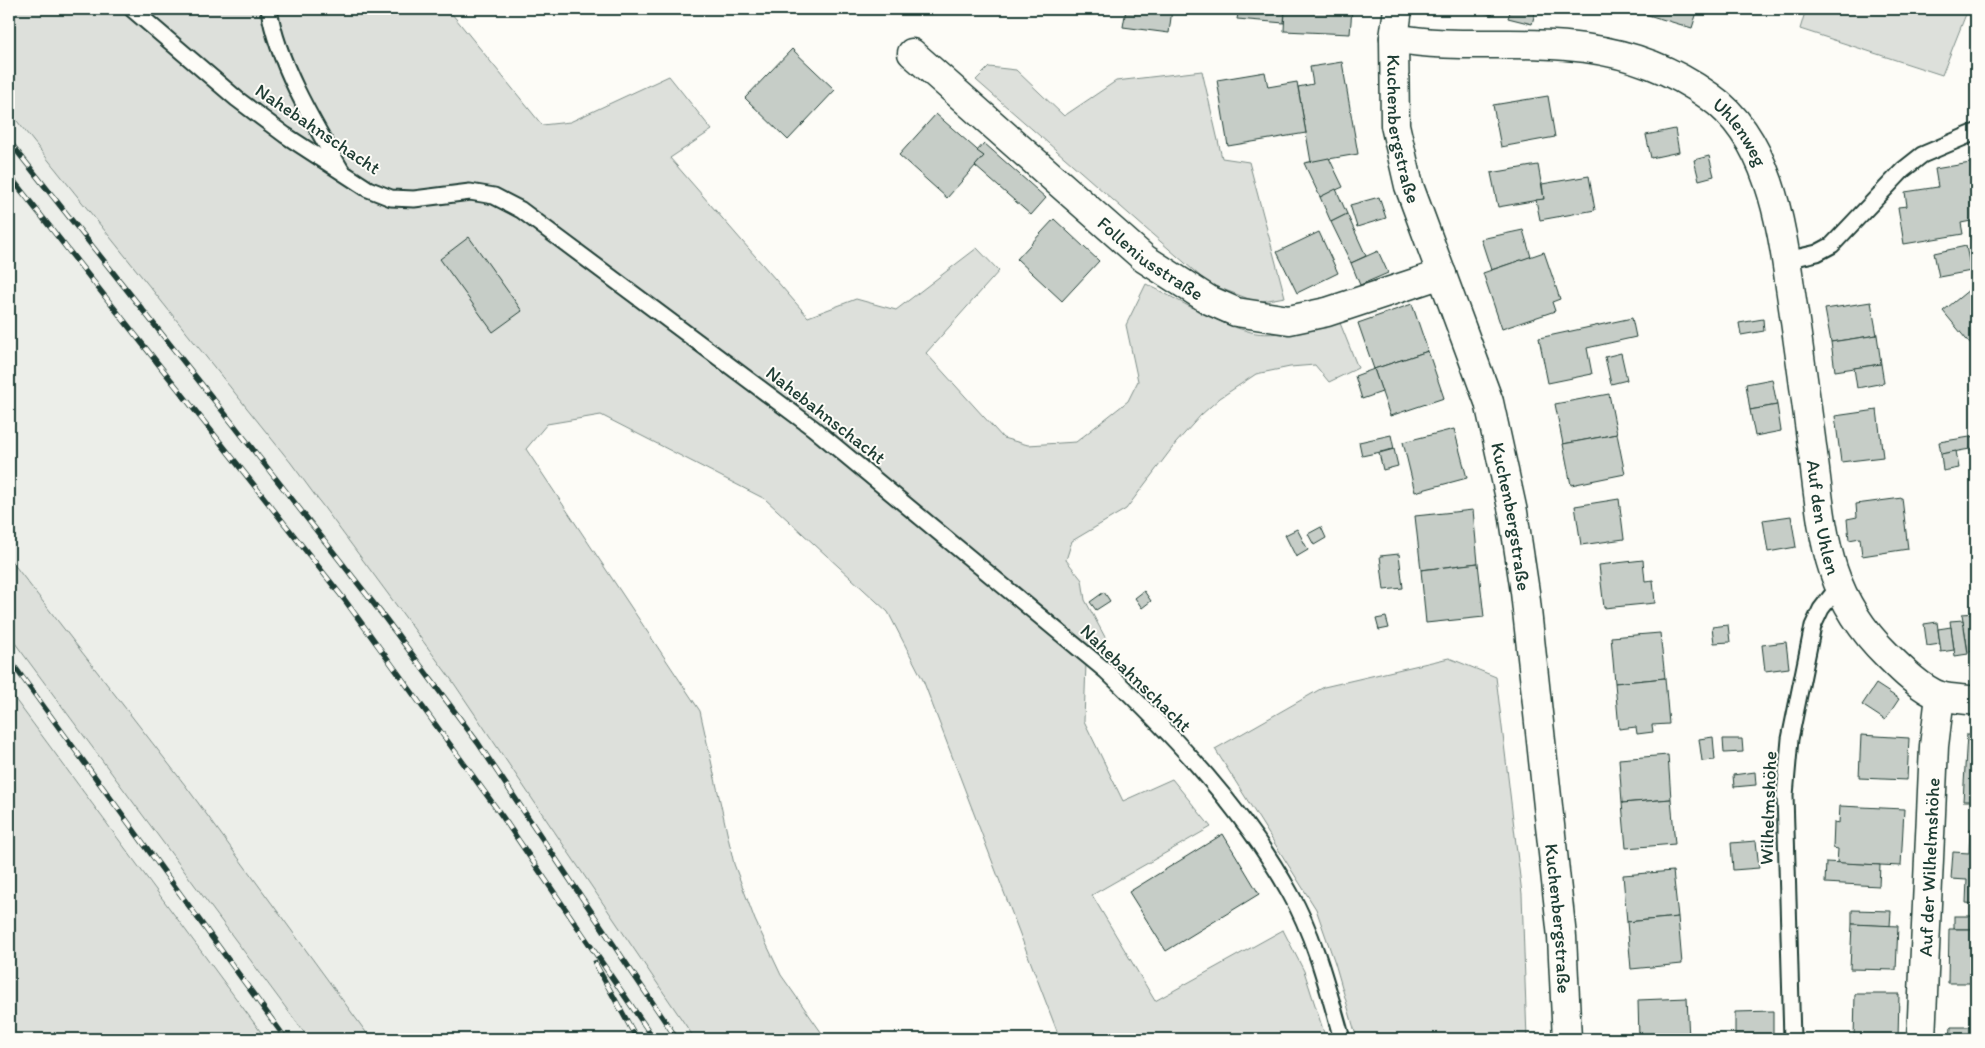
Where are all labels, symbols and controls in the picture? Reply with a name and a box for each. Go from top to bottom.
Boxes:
street label: Kuchenbergstraße [1383,54,1426,206]
street label: Nahebahnschacht [251,79,385,179]
street label: Uhlenweg [1708,92,1772,170]
street label: Folleniusstraße [1093,211,1208,305]
street label: Nahebahnschacht [761,361,891,469]
street label: Kuchenbergstraße [1487,440,1536,592]
street label: Auf den Uhlen [1802,459,1846,578]
street label: Nahebahnschacht [1076,619,1196,737]
street label: Wilhelmshöhe [1755,751,1781,865]
street label: Auf der Wilhelmshöhe [1913,777,1944,957]
street label: Kuchenbergstraße [1541,842,1576,994]

